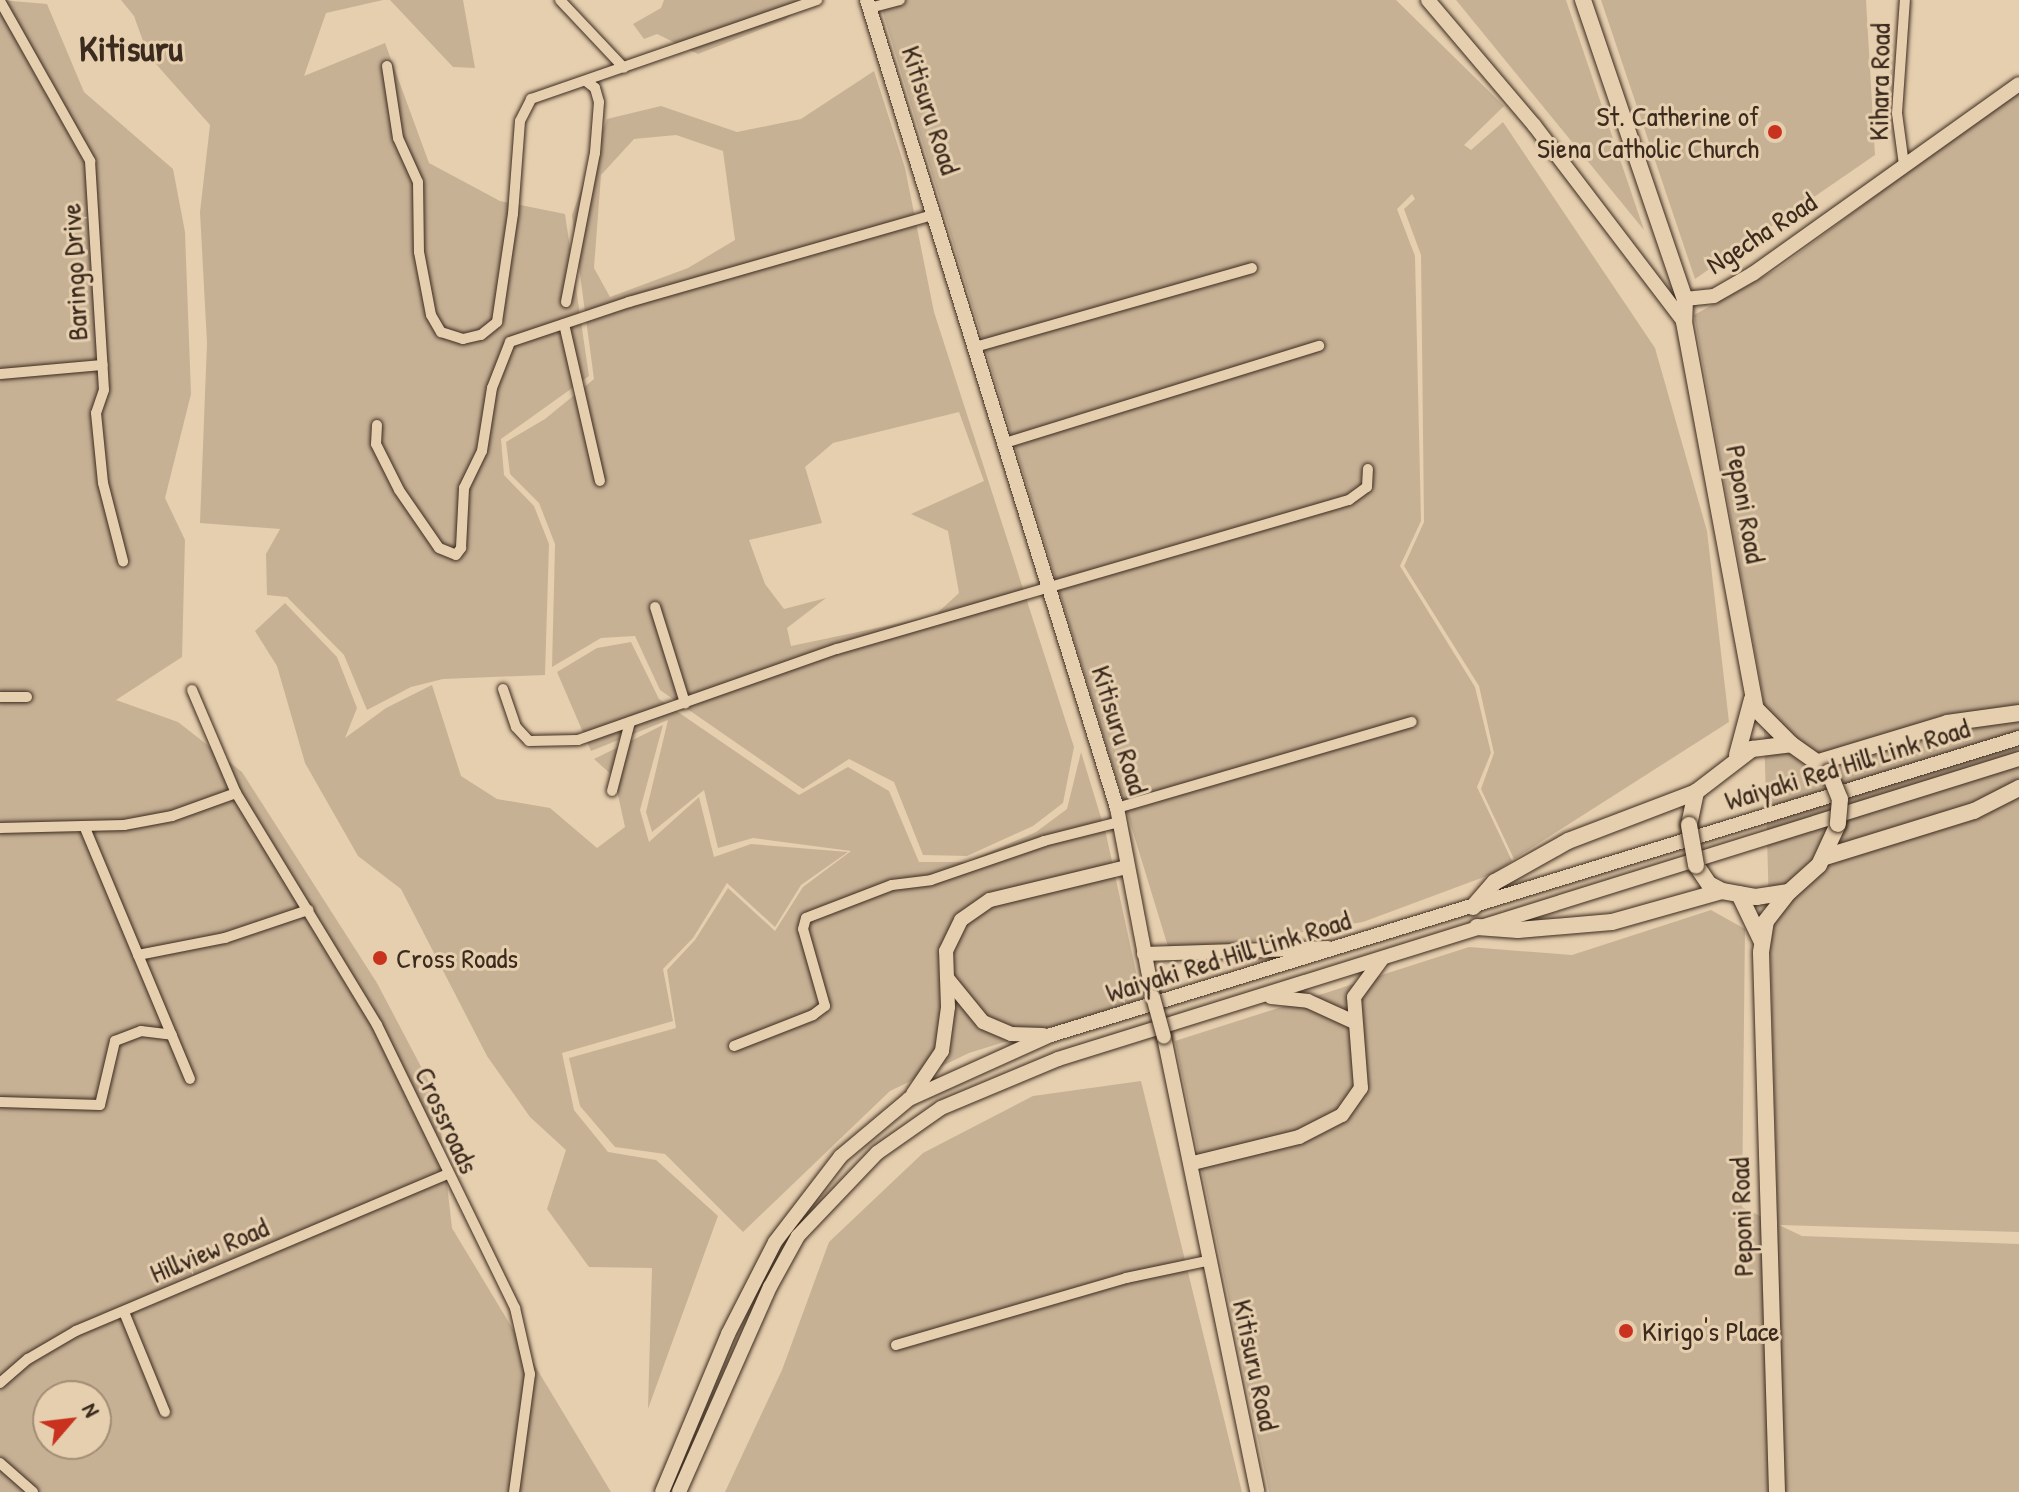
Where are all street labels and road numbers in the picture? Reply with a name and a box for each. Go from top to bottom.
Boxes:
street label: Kihara Road [1861,23,1897,141]
street label: Kitisuru Road [894,42,968,178]
street label: Ngecha Road [1700,185,1822,281]
street label: Baringo Drive [54,202,94,342]
street label: Peponi Road [1719,442,1773,566]
street label: Kitisuru Road [1084,661,1156,799]
street label: Waiyaki Red Hill Link Road [1721,711,1973,817]
street label: Waiyaki Red Hill Link Road [1102,903,1354,1009]
street label: Crossroads [408,1061,486,1179]
street label: Peponi Road [1722,1157,1760,1277]
street label: Hillview Road [145,1210,273,1290]
street label: Kitisuru Road [1226,1296,1286,1434]

